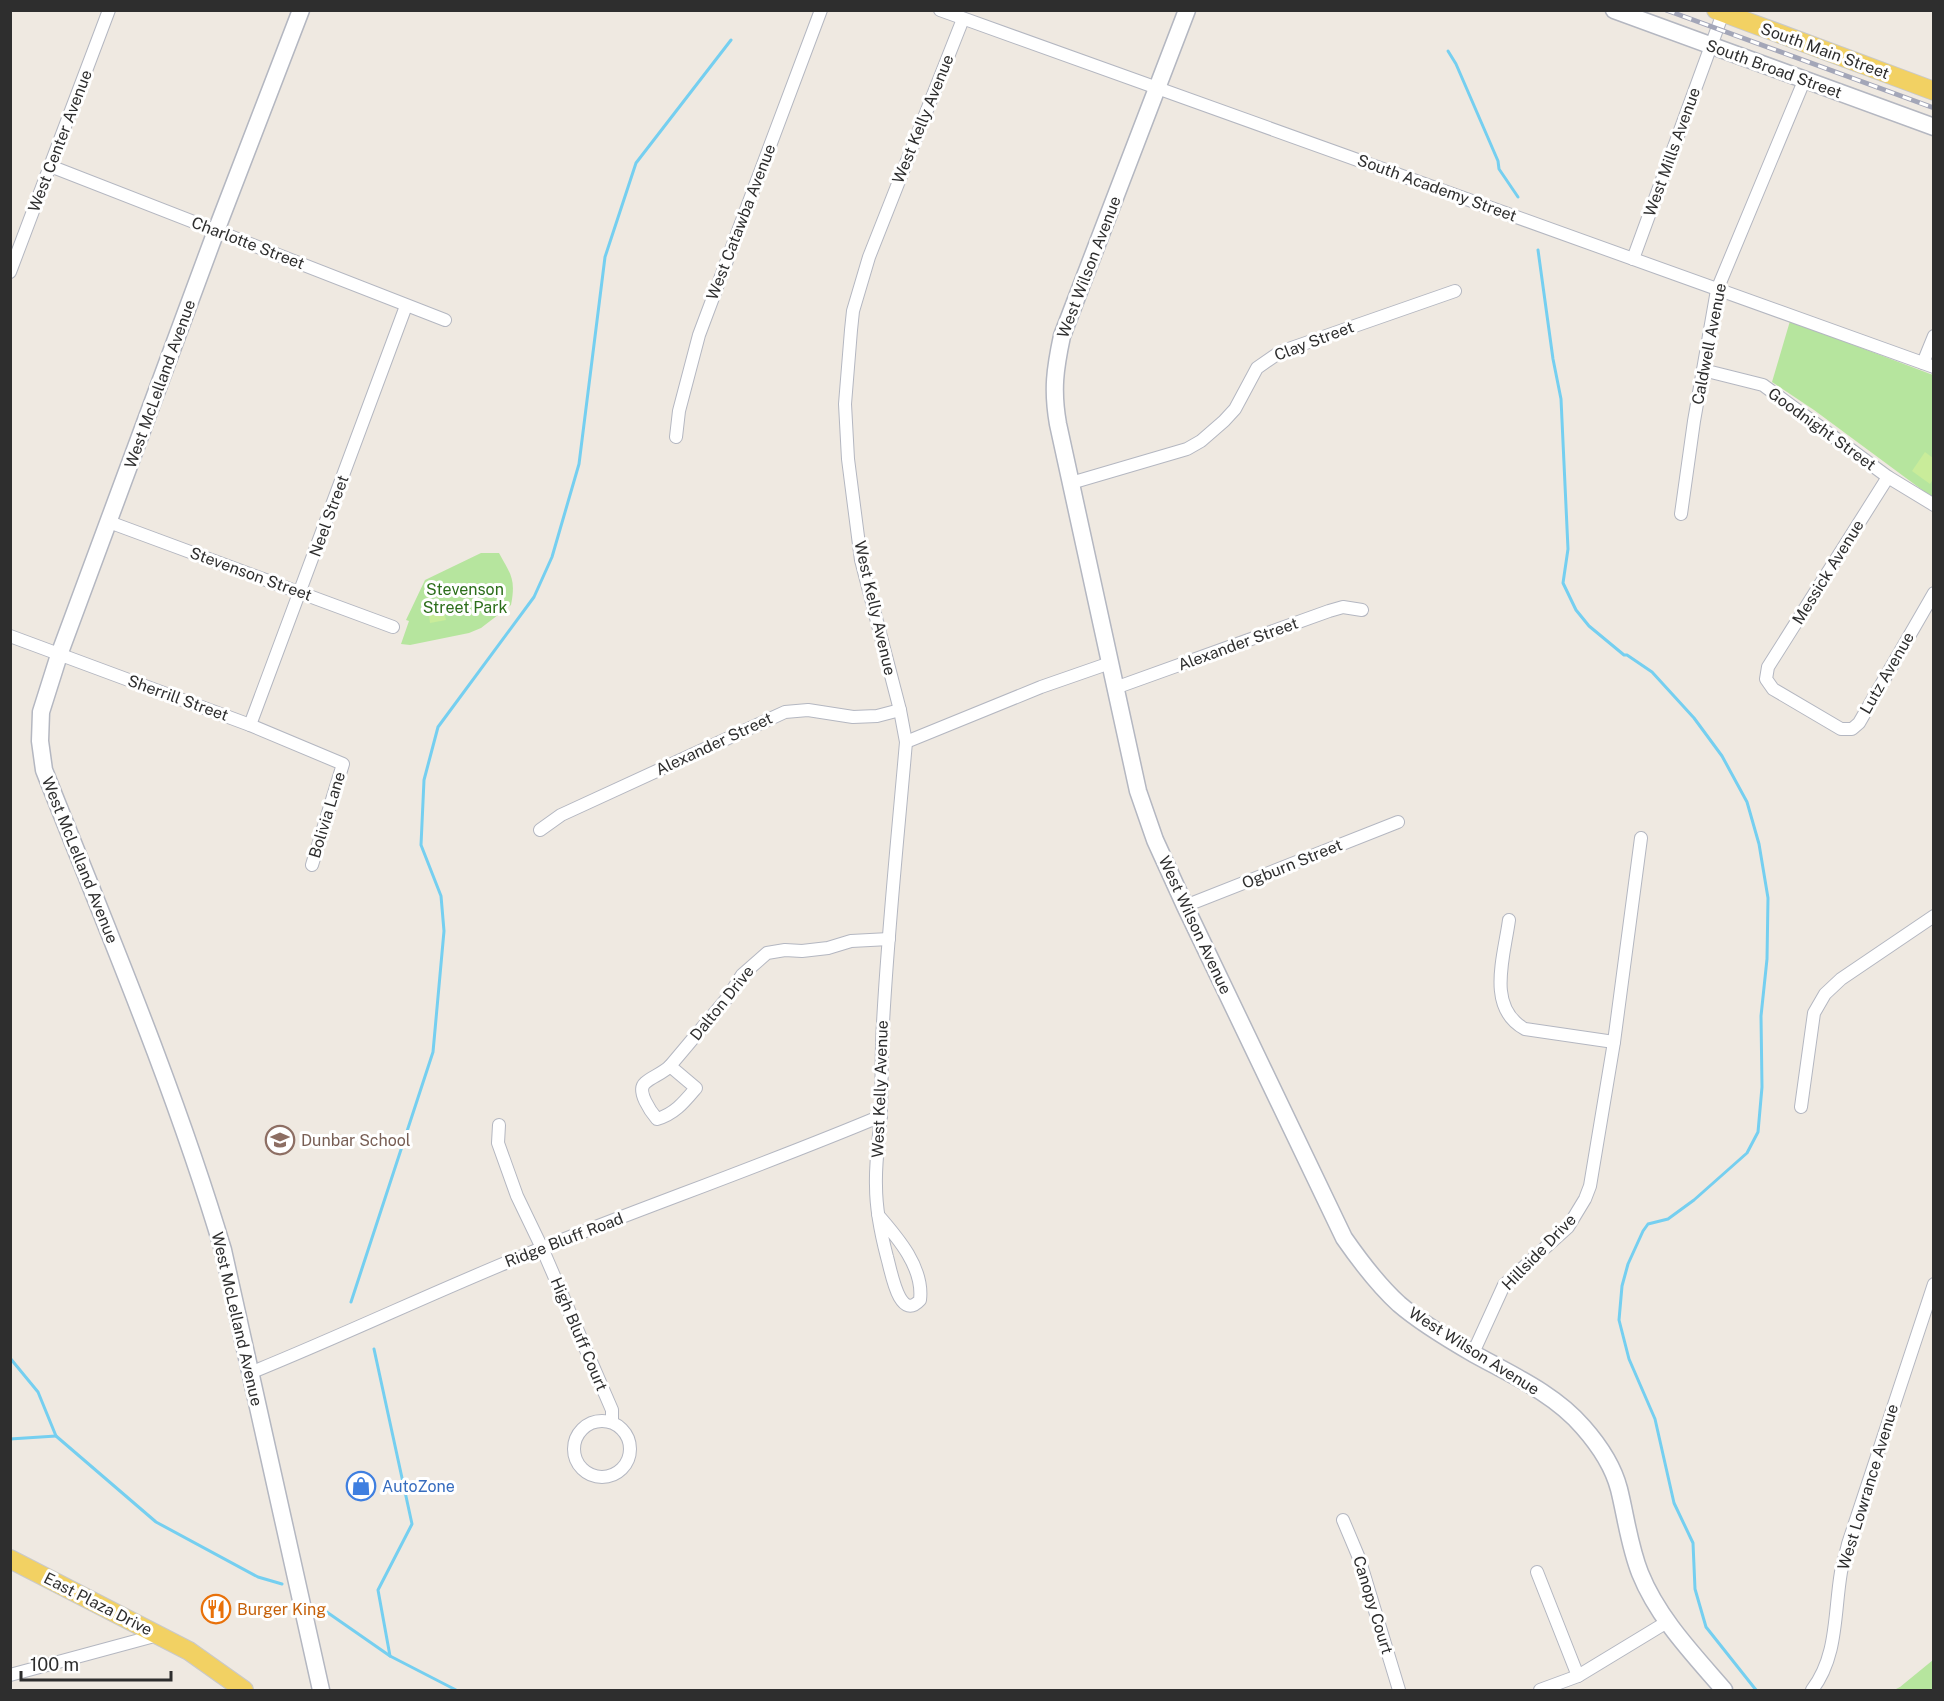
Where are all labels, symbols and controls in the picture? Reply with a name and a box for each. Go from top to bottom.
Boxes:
street label: South Main Street [1758,19,1892,83]
street label: South Broad Street [1703,36,1845,102]
street label: West Kelly Avenue [888,52,958,186]
street label: West Center Avenue [24,67,96,215]
street label: West Mills Avenue [1640,85,1704,219]
street label: West Catawba Avenue [703,141,779,303]
street label: South Academy Street [1355,150,1519,226]
street label: West Wilson Avenue [1053,193,1125,341]
street label: Charlotte Street [189,213,307,273]
street label: Caldwell Avenue [1688,282,1730,406]
street label: West McLelland Avenue [121,297,199,471]
street label: Clay Street [1272,317,1356,365]
street label: Goodnight Street [1765,384,1879,474]
street label: Neel Street [305,473,353,559]
street label: Messick Avenue [1788,516,1868,628]
street label: West Kelly Avenue [850,539,900,677]
street label: Stevenson Street [187,543,315,605]
park label: Stevenson Street Park [423,580,507,617]
street label: Alexander Street [1175,613,1301,675]
street label: Lutz Avenue [1856,629,1918,717]
street label: Sherrill Street [125,671,231,725]
street label: Alexander Street [653,709,775,779]
street label: Bolivia Lane [305,769,349,861]
street label: West McLelland Avenue [38,774,122,946]
street label: Ogburn Street [1239,835,1345,893]
street label: West Wilson Avenue [1155,853,1235,997]
street label: Dalton Drive [686,962,758,1044]
street label: West Kelly Avenue [868,1020,892,1158]
school or university icon: Dunbar School [264,1124,296,1156]
place label: Dunbar School [301,1131,411,1150]
street label: Ridge Bluff Road [502,1209,626,1271]
street label: Hillside Drive [1498,1210,1580,1294]
street label: West McLelland Avenue [208,1230,266,1408]
street label: High Bluff Court [546,1274,612,1394]
street label: West Wilson Avenue [1405,1303,1543,1399]
street label: West Lowrance Avenue [1834,1402,1902,1572]
shop icon: AutoZone [345,1470,377,1502]
place label: AutoZone [382,1477,455,1496]
street label: Canopy Court [1349,1554,1397,1656]
street label: East Plaza Drive [41,1568,155,1640]
restaurant icon: Burger King [200,1593,232,1625]
place label: Burger King [237,1600,326,1619]
scale bar [21,1644,171,1682]
text: 100 m [30,1654,79,1675]

